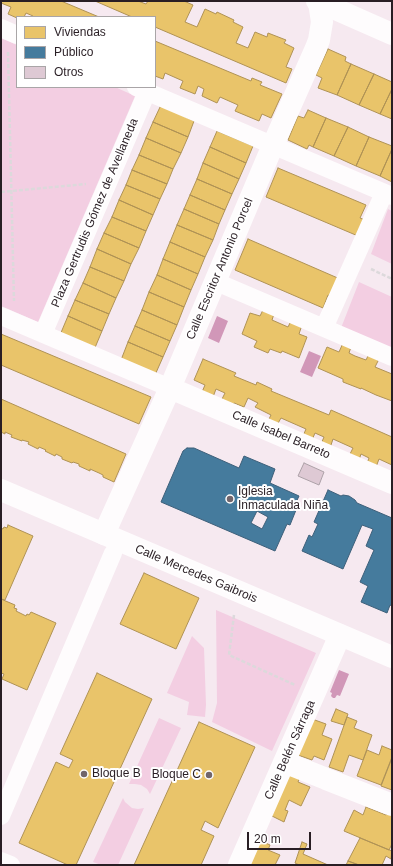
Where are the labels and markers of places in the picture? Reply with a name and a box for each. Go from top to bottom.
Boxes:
place label: Iglesia Inmaculada Niña [238,485,328,513]
marker: Iglesia Inmaculada Niña [225,494,235,504]
place label: Bloque B [92,767,141,781]
place label: Bloque C [152,768,201,782]
marker: Bloque B [79,769,89,779]
marker: Bloque C [204,770,214,780]

